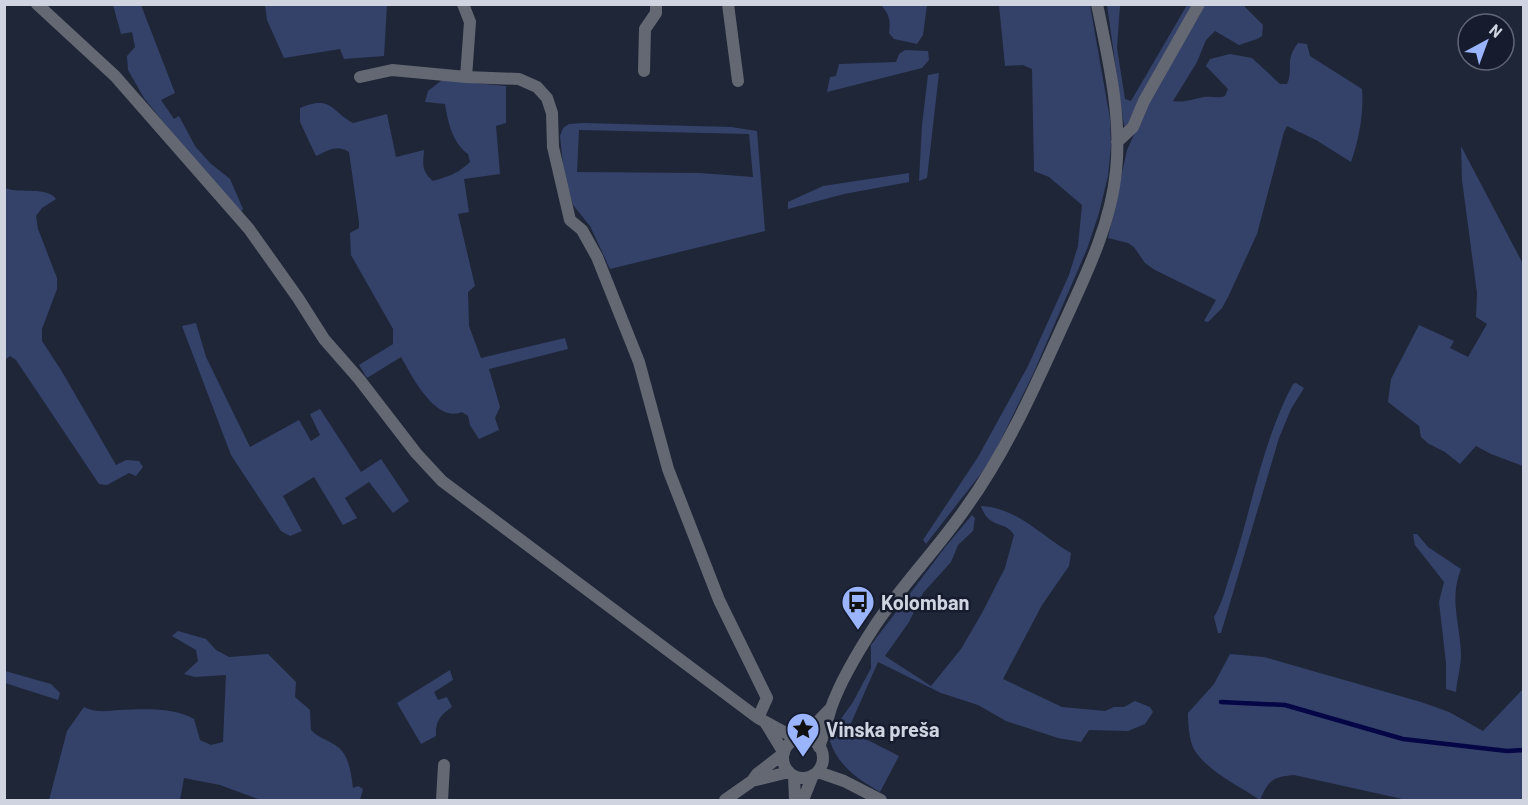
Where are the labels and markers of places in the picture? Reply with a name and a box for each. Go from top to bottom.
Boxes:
bus stop icon: Kolomban [840,584,876,631]
place label: Kolomban [881,590,969,614]
place icon: Vinska preša [785,711,821,758]
place label: Vinska preša [826,717,939,741]

